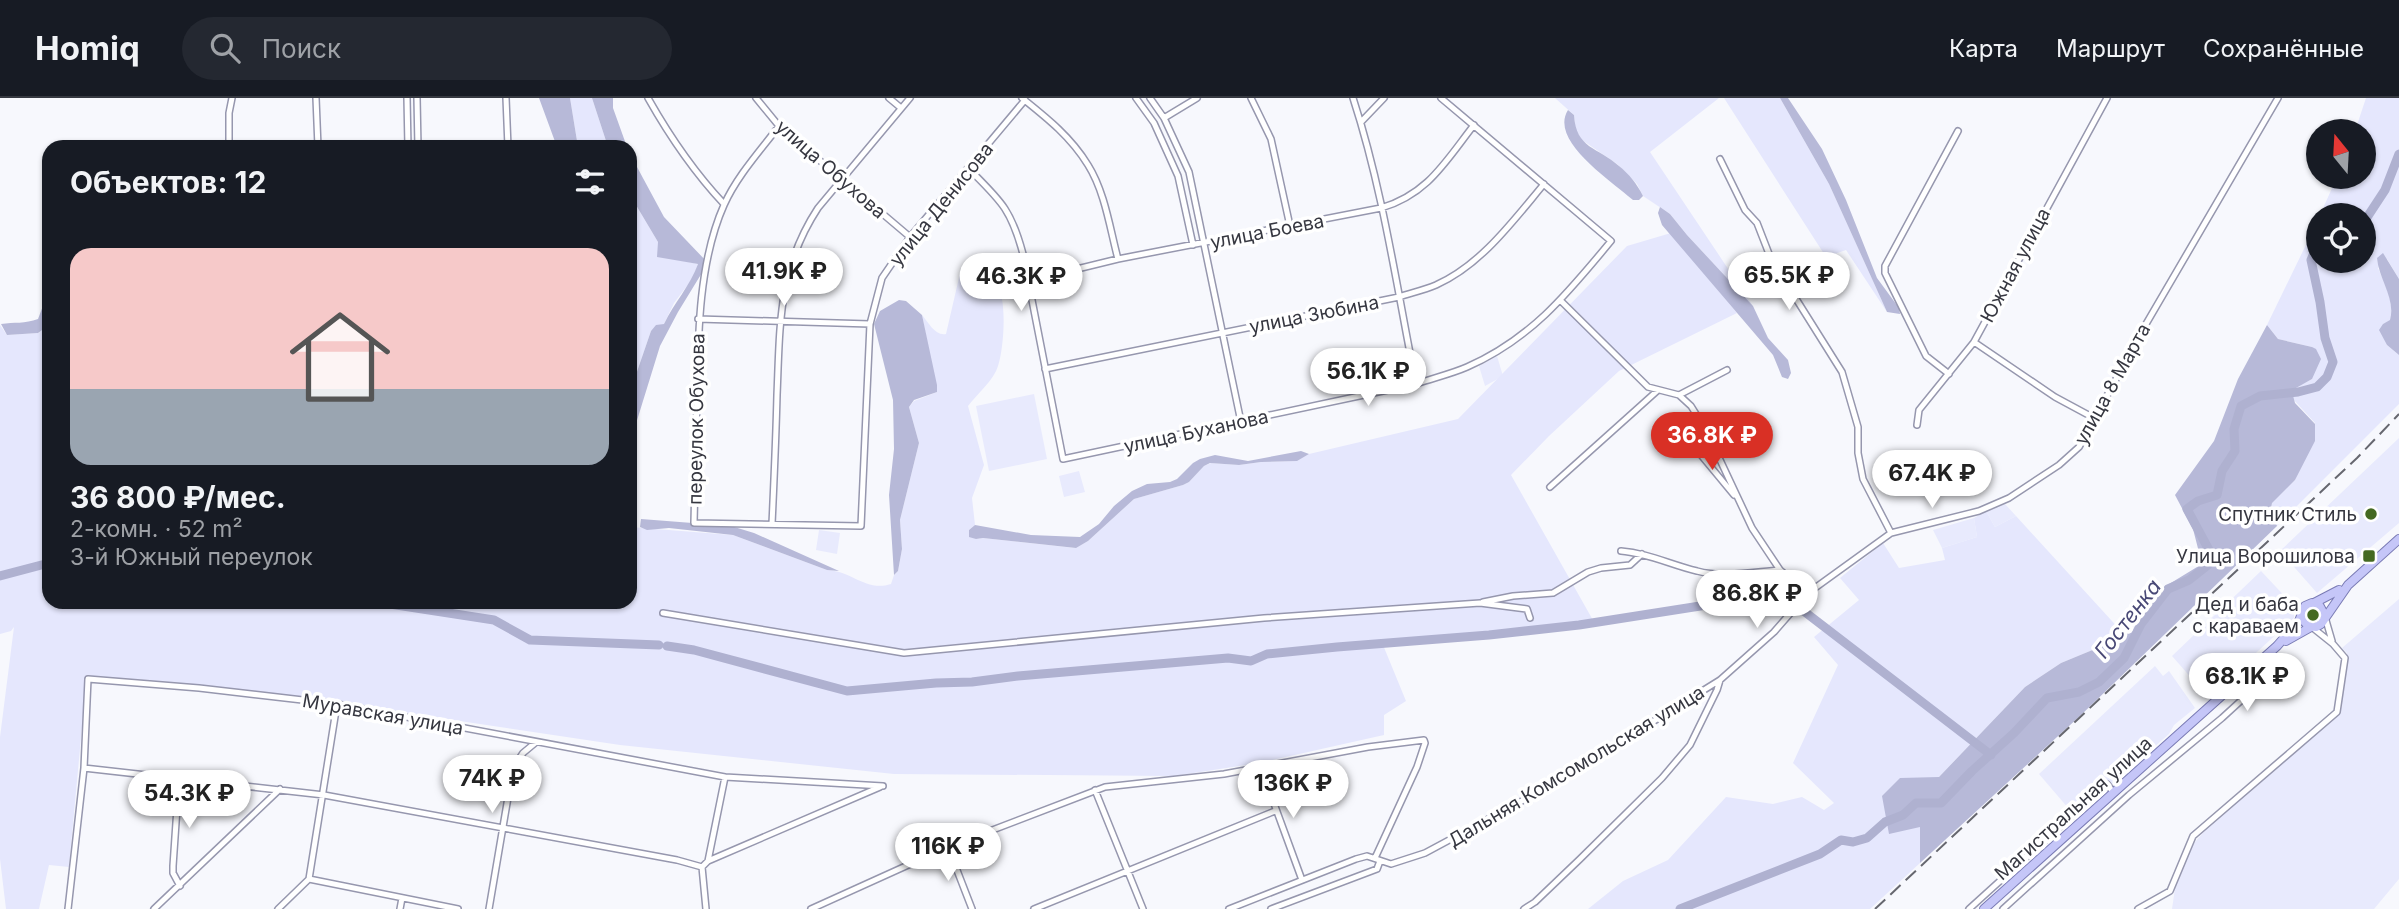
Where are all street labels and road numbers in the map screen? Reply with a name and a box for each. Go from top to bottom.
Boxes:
street label: улица Обухова [771,115,890,224]
street label: улица Денисова [885,138,998,271]
street label: Южная улица [1976,204,2055,326]
street label: улица Боева [1208,209,1326,254]
street label: улица Зюбина [1247,291,1381,338]
street label: улица 8 Марта [2070,319,2155,449]
street label: переулок Обухова [684,333,709,505]
street label: улица Буханова [1122,405,1271,458]
street label: Дальняя Комсомольская улица [1444,681,1709,852]
street label: Муравская улица [301,689,465,740]
street label: Магистральная улица [1990,732,2157,885]

